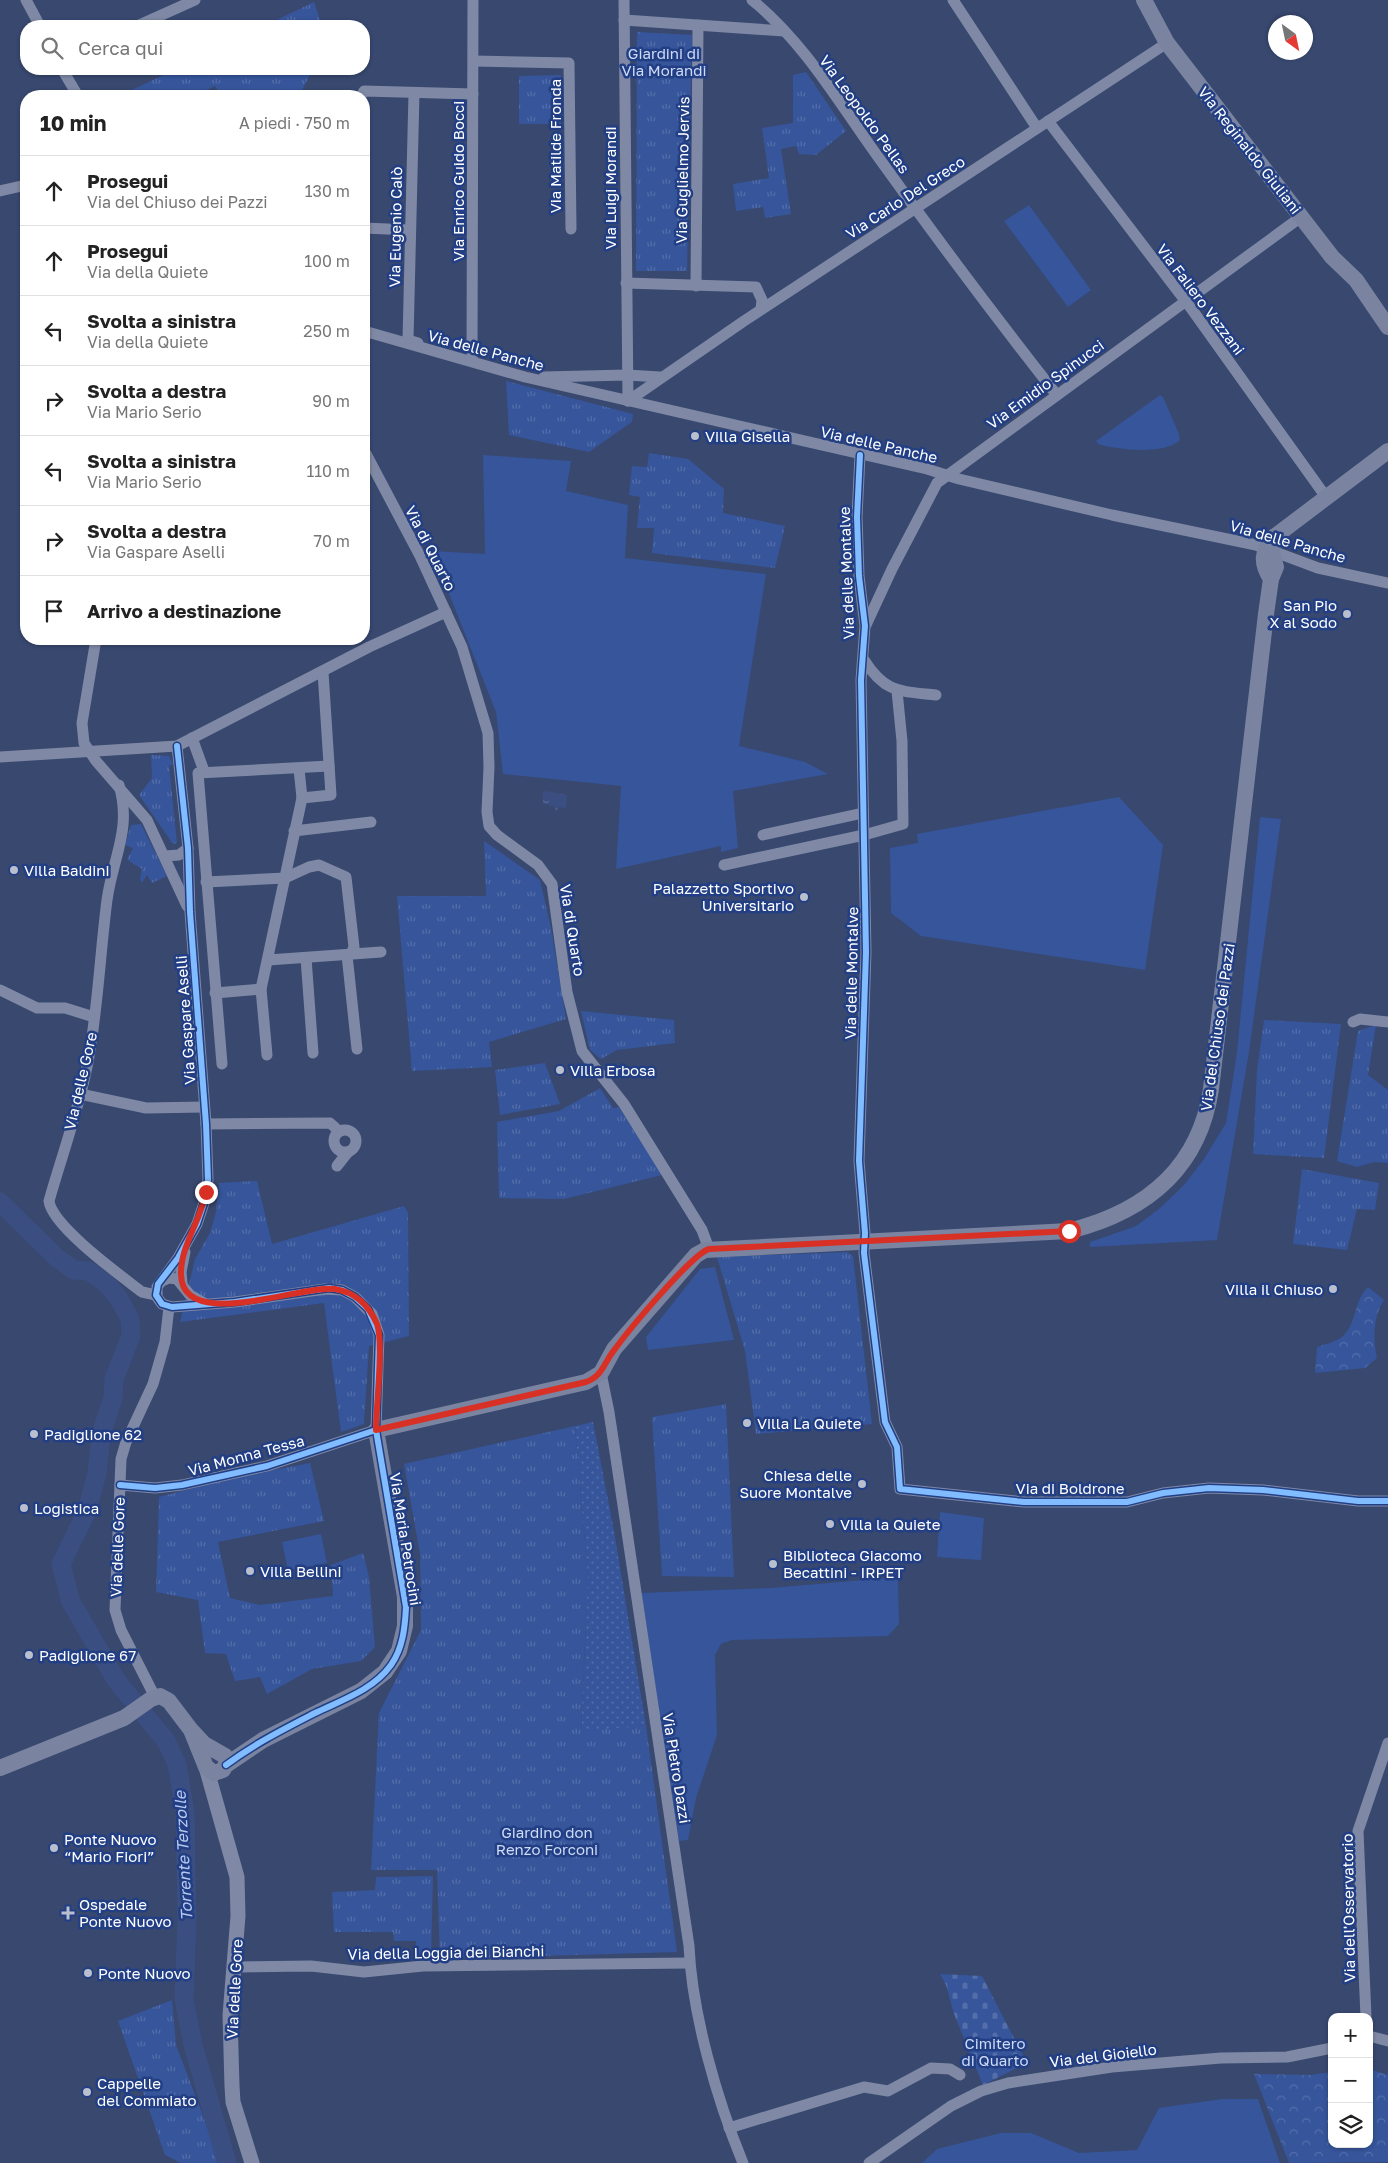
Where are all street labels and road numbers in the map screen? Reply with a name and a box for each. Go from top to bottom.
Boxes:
street label: Via Leopoldo Pellas [816,51,914,177]
street label: Via Matilde Fronda [546,79,564,213]
street label: Via Reginaldo Giuliani [1195,83,1305,217]
street label: Via Guglielmo Jervis [672,96,692,244]
street label: Via Enrico Guido Bocci [449,101,467,261]
street label: Via Luigi Morandi [601,126,619,250]
street label: Via Carlo Del Greco [842,152,968,242]
street label: Via Eugenio Calò [385,166,405,288]
street label: Via Faliero Vezzani [1153,240,1249,358]
street label: Via delle Panche [426,326,546,374]
street label: Via Emidio Spinucci [983,335,1107,433]
street label: Via delle Panche [819,422,940,466]
street label: Via di Quarto [402,502,460,594]
street label: Via delle Montalve [835,506,857,640]
street label: Via delle Panche [1228,516,1348,566]
street label: Via di Quarto [557,883,589,977]
street label: Via delle Montalve [841,906,861,1040]
street label: Via del Chiuso dei Pazzi [1196,942,1238,1112]
street label: Via Gaspare Aselli [172,955,198,1085]
street label: Via delle Gore [60,1030,100,1132]
street label: Via Monna Tessa [186,1431,306,1479]
street label: Via Maria Petrocini [387,1471,425,1607]
street label: Via di Boldrone [1016,1479,1125,1497]
street label: Via delle Gore [106,1496,128,1597]
street label: Via Pietro Dazzi [659,1711,695,1825]
street label: Via dell'Osservatorio [1338,1834,1358,1982]
street label: Via delle Gore [222,1938,246,2039]
street label: Via della Loggia dei Bianchi [347,1941,545,1963]
street label: Via del Gioiello [1049,2040,1157,2070]

